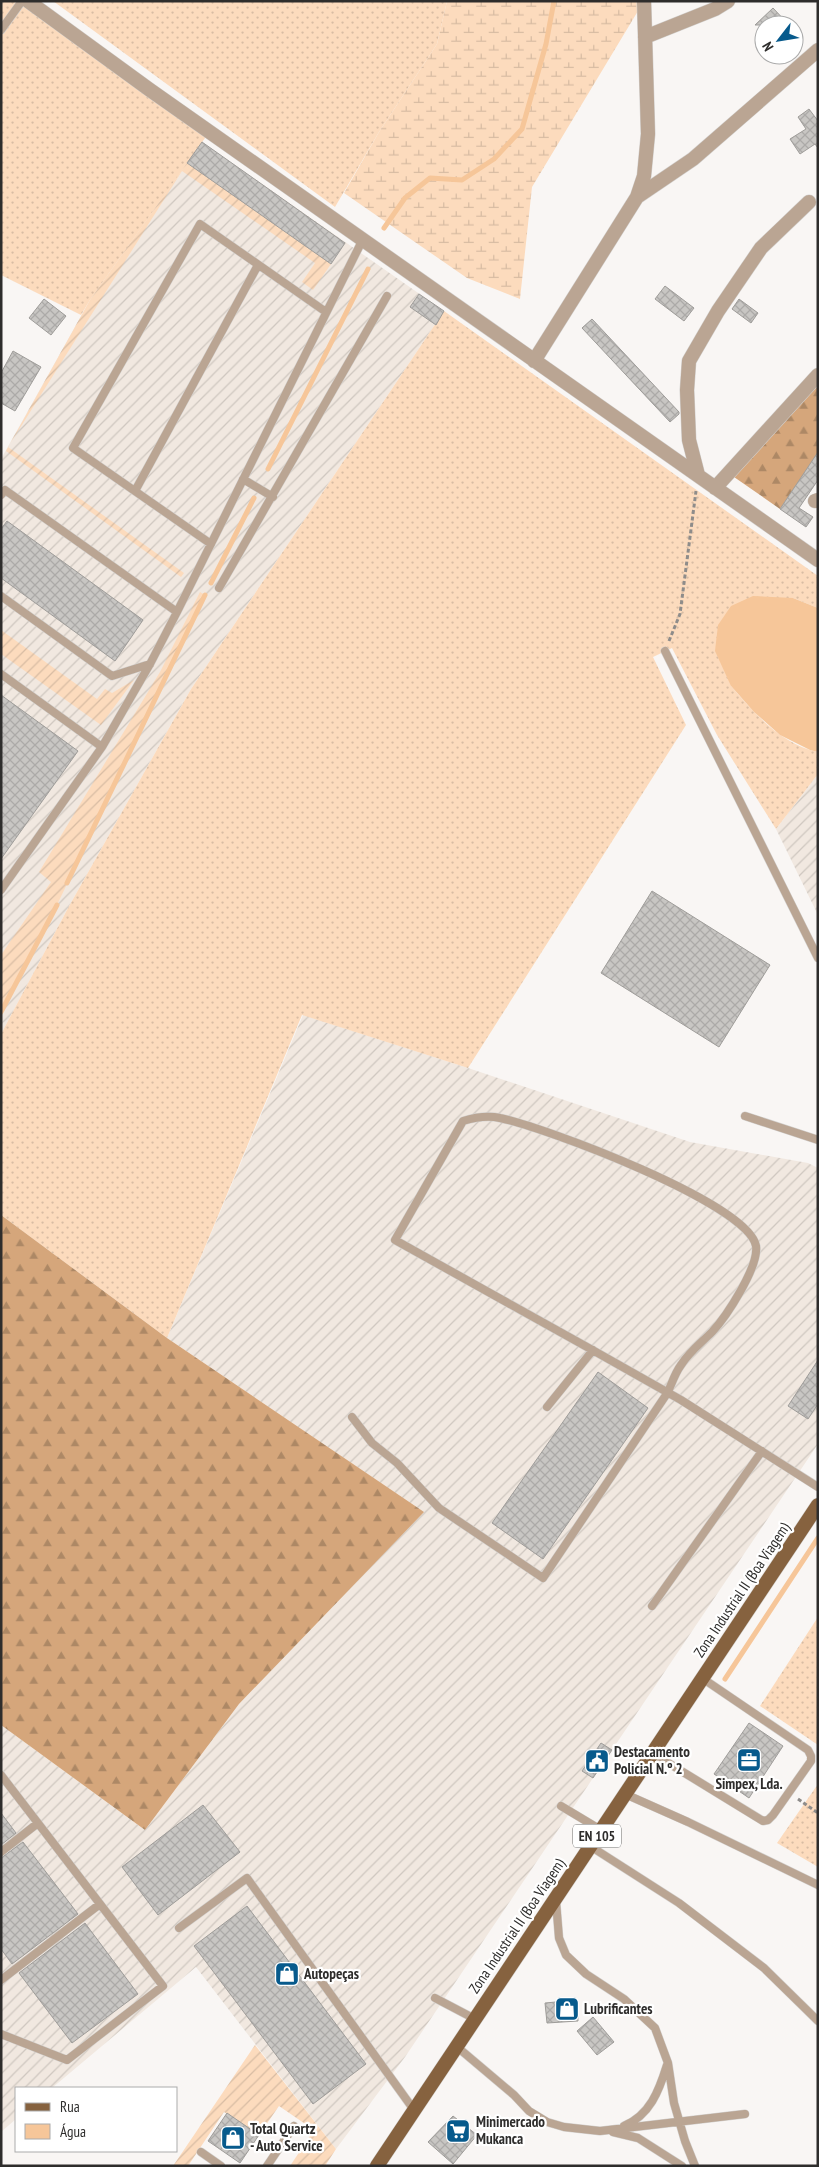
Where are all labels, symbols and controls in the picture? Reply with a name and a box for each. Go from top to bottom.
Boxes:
north arrow [754,15,804,65]
text: N [758,39,778,55]
street label: Zona Industrial II (Boa Viagem) [689,1518,794,1661]
place label: Destacamento Policial N.º 2 [614,1742,690,1778]
office icon: Simpex, Lda. [736,1747,762,1773]
public building icon: Destacamento Policial N.º 2 [584,1748,610,1774]
place label: Simpex, Lda. [715,1774,783,1793]
road number: EN 105 [573,1824,621,1848]
street label: Zona Industrial II (Boa Viagem) [464,1854,569,1997]
shop icon: Autopeças [274,1961,300,1987]
place label: Autopeças [303,1964,359,1983]
shop icon: Lubrificantes [554,1996,580,2022]
place label: Lubrificantes [584,1999,653,2018]
legend [15,2087,178,2152]
text: Rua [60,2097,80,2116]
place label: Minimercado Mukanca [476,2112,545,2148]
supermarket icon: Minimercado Mukanca [445,2118,471,2144]
place label: Total Quartz - Auto Service [250,2119,323,2155]
text: Água [60,2122,86,2141]
shop icon: Total Quartz - Auto Service [220,2125,246,2151]

